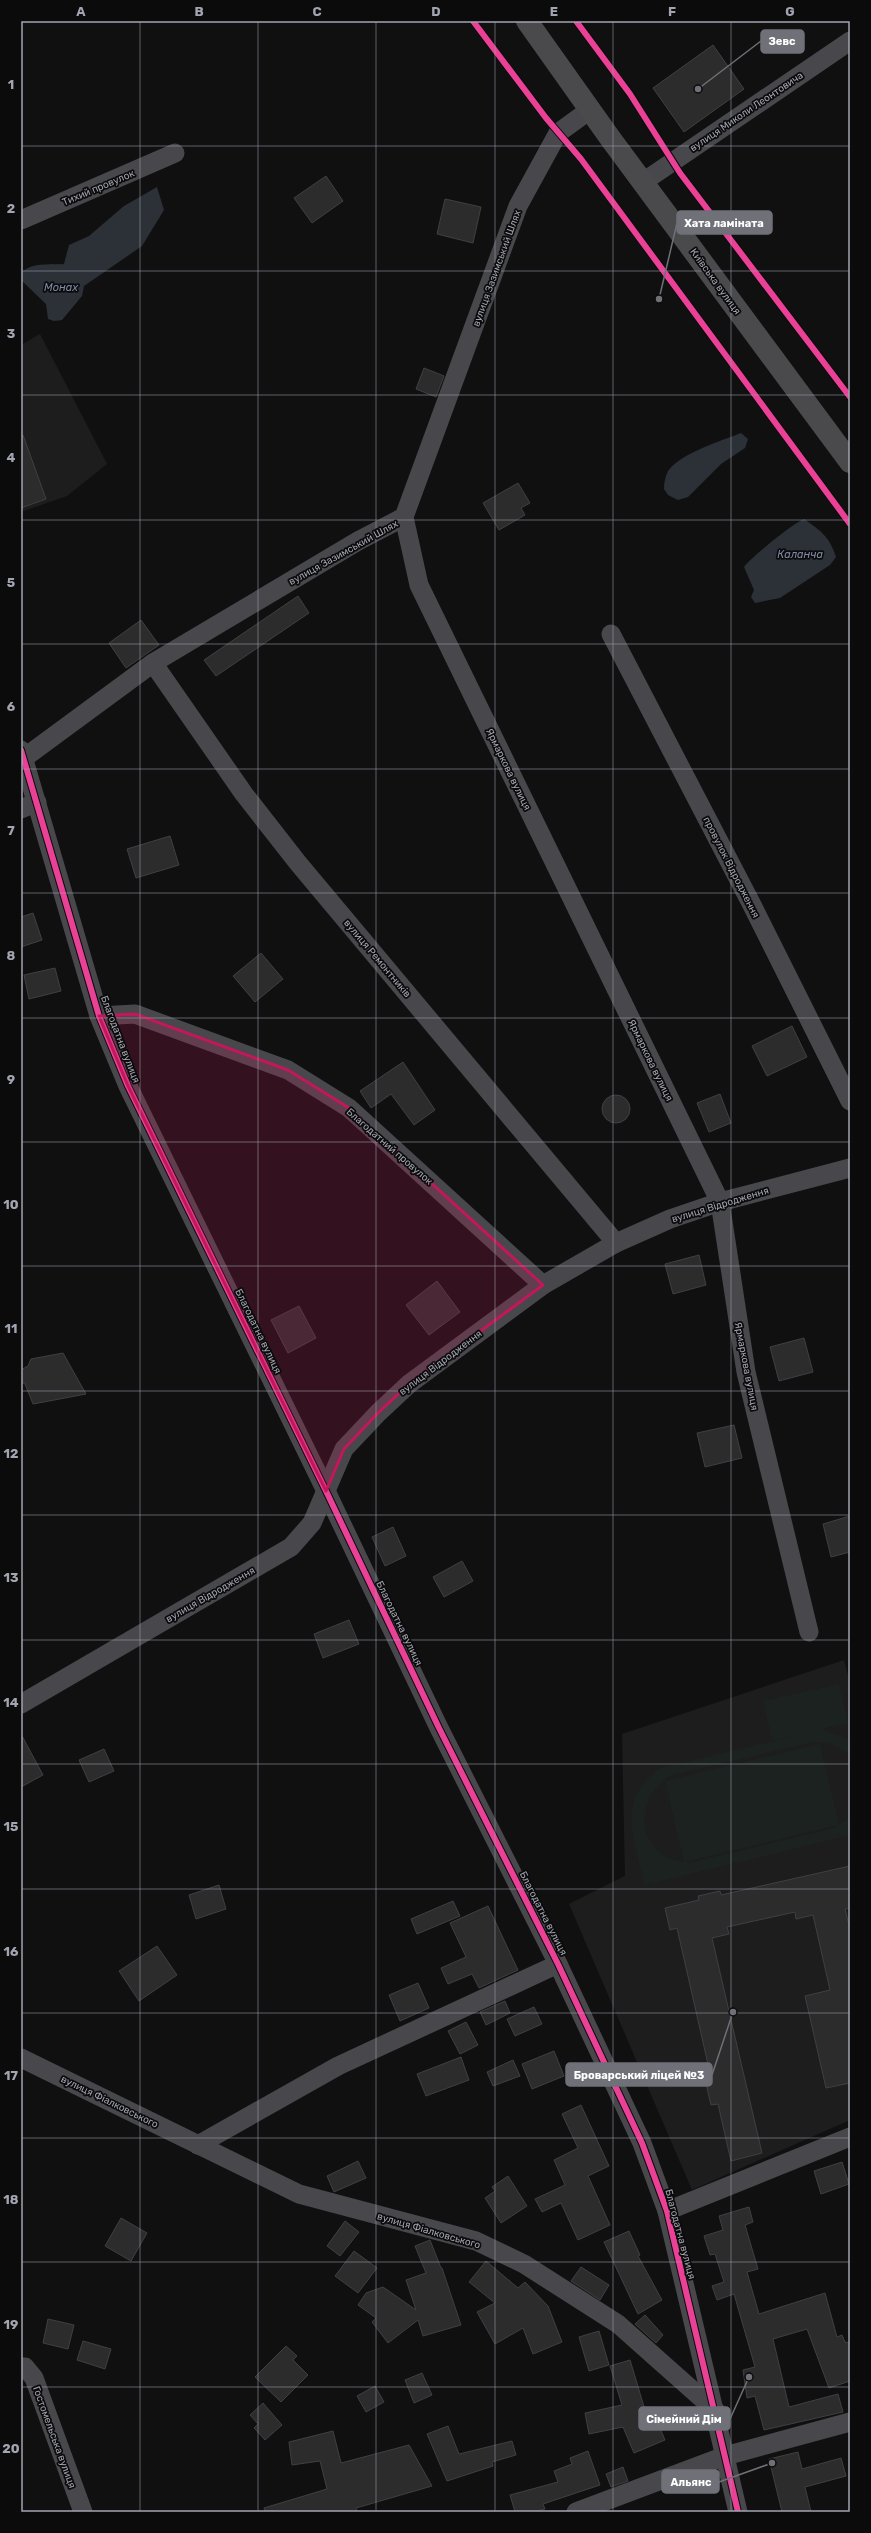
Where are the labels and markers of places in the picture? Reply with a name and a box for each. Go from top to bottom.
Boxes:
callout: Зевс [761,30,804,53]
callout: Хата ламіната [677,211,772,234]
callout: Броварський ліцей №3 [566,2063,712,2086]
callout: Сімейний Дім [639,2407,730,2430]
callout: Альянс [662,2470,719,2493]

